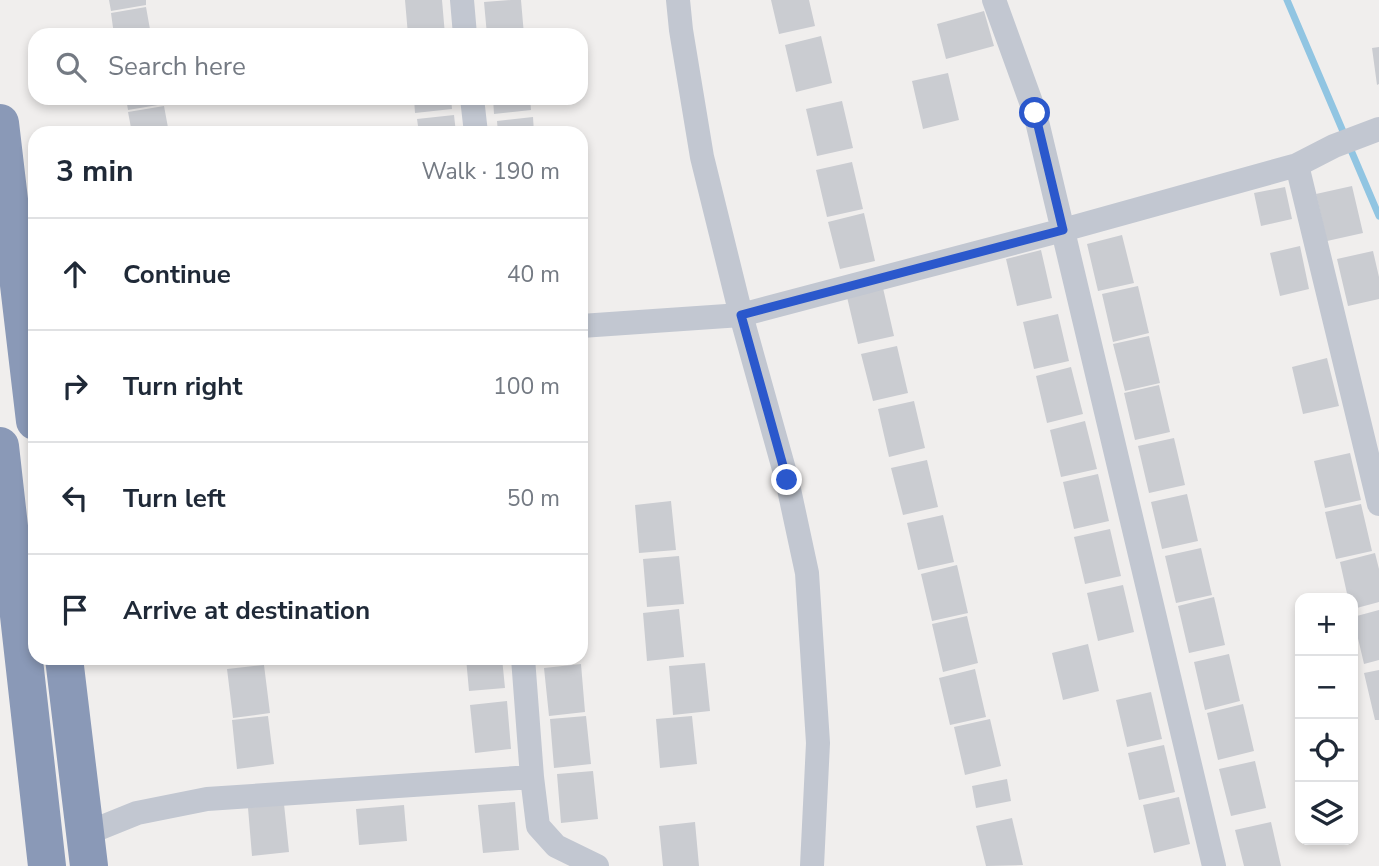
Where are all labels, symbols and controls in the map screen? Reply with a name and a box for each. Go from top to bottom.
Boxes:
search box [28,28,588,105]
icon: search [52,48,90,86]
text: Search here [108,49,246,84]
route start [1019,97,1050,128]
text: 3 min [56,151,134,192]
text: Walk · 190 m [421,156,560,187]
icon: ahead [56,255,94,293]
text: Continue [123,257,231,292]
text: 40 m [507,259,560,290]
icon: right [56,367,94,405]
text: Turn right [123,369,242,404]
text: 100 m [493,371,560,402]
route end [771,464,802,495]
icon: left [56,479,94,517]
text: Turn left [123,481,226,516]
text: 50 m [507,483,560,514]
icon: arrive [56,591,94,629]
text: Arrive at destination [123,593,370,628]
map controls [1295,593,1358,845]
button: + [1295,593,1358,656]
button: − [1295,656,1358,719]
button: locate [1295,719,1358,782]
button: layers [1295,782,1358,845]

